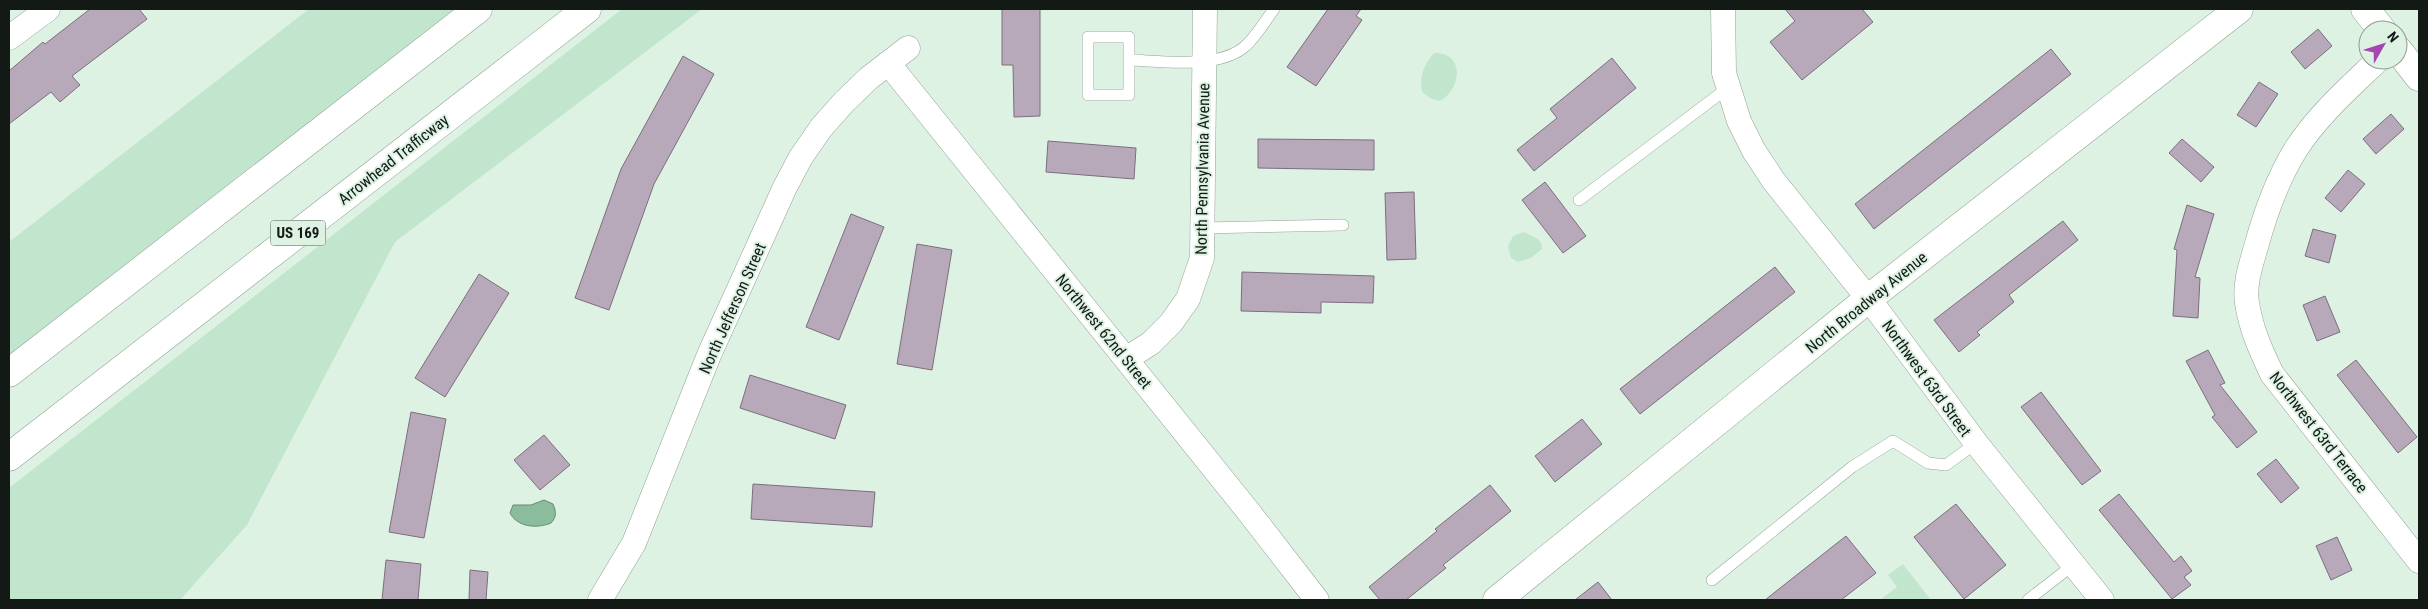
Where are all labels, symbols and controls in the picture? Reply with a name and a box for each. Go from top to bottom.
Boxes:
north arrow [2358,20,2408,70]
text: N [2384,28,2402,45]
street label: North Pennsylvania Avenue [1192,83,1213,255]
street label: Arrowhead Trafficway [334,110,453,209]
road number: US 169 [270,220,326,246]
street label: North Jefferson Street [695,240,770,377]
street label: North Broadway Avenue [1802,248,1931,357]
street label: Northwest 62nd Street [1052,270,1156,393]
street label: Northwest 63rd Street [1878,317,1975,440]
street label: Northwest 63rd Terrace [2266,368,2372,497]

